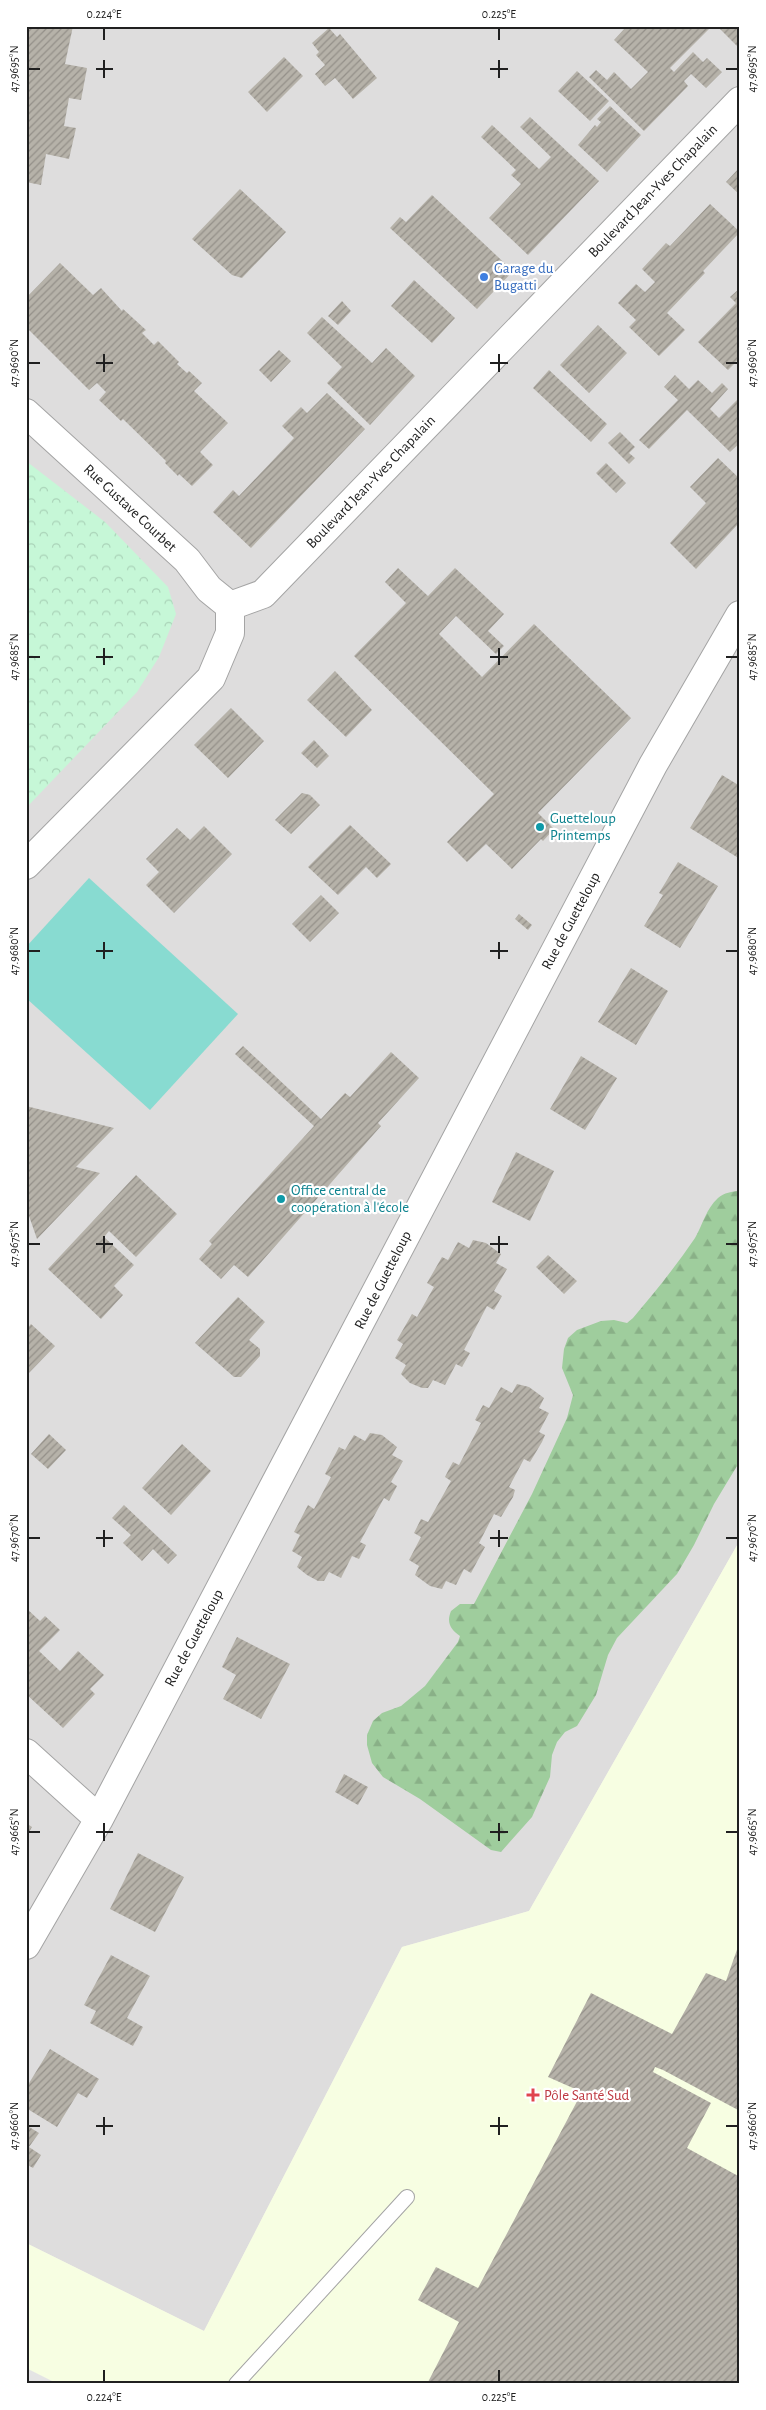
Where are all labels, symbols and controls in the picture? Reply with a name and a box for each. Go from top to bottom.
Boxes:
text: 0.224°E [86,8,122,20]
text: 0.225°E [482,8,516,20]
text: 47.9695°N [8,45,20,93]
text: 47.9695°N [746,45,758,93]
street label: Boulevard Jean-Yves Chapalain [586,122,720,260]
place label: Garage du Bugatti [494,261,554,293]
marker: Garage du Bugatti [478,271,490,283]
text: 47.9690°N [8,339,20,387]
text: 47.9690°N [746,339,758,387]
street label: Boulevard Jean-Yves Chapalain [304,413,438,551]
street label: Rue Gustave Courbet [81,461,179,555]
text: 47.9685°N [8,633,20,681]
text: 47.9685°N [746,633,758,681]
place label: Guetteloup Printemps [550,811,616,843]
marker: Guetteloup Printemps [534,821,546,833]
street label: Rue de Guetteloup [539,870,603,972]
text: 47.9680°N [8,927,20,975]
text: 47.9680°N [746,927,758,975]
place label: Office central de coopération à l'école [291,1183,409,1215]
marker: Office central de coopération à l'école [275,1193,287,1205]
text: 47.9675°N [8,1221,20,1267]
text: 47.9675°N [746,1221,758,1267]
street label: Rue de Guetteloup [352,1228,414,1332]
text: 47.9670°N [8,1514,20,1562]
text: 47.9670°N [746,1514,758,1562]
street label: Rue de Guetteloup [162,1587,226,1689]
text: 47.9665°N [8,1808,20,1856]
text: 47.9665°N [746,1808,758,1856]
marker: Pôle Santé Sud [526,2088,540,2102]
place label: Pôle Santé Sud [544,2088,630,2103]
text: 47.9660°N [8,2102,20,2150]
text: 47.9660°N [746,2102,758,2150]
text: 0.224°E [86,2391,122,2403]
text: 0.225°E [482,2391,516,2403]

